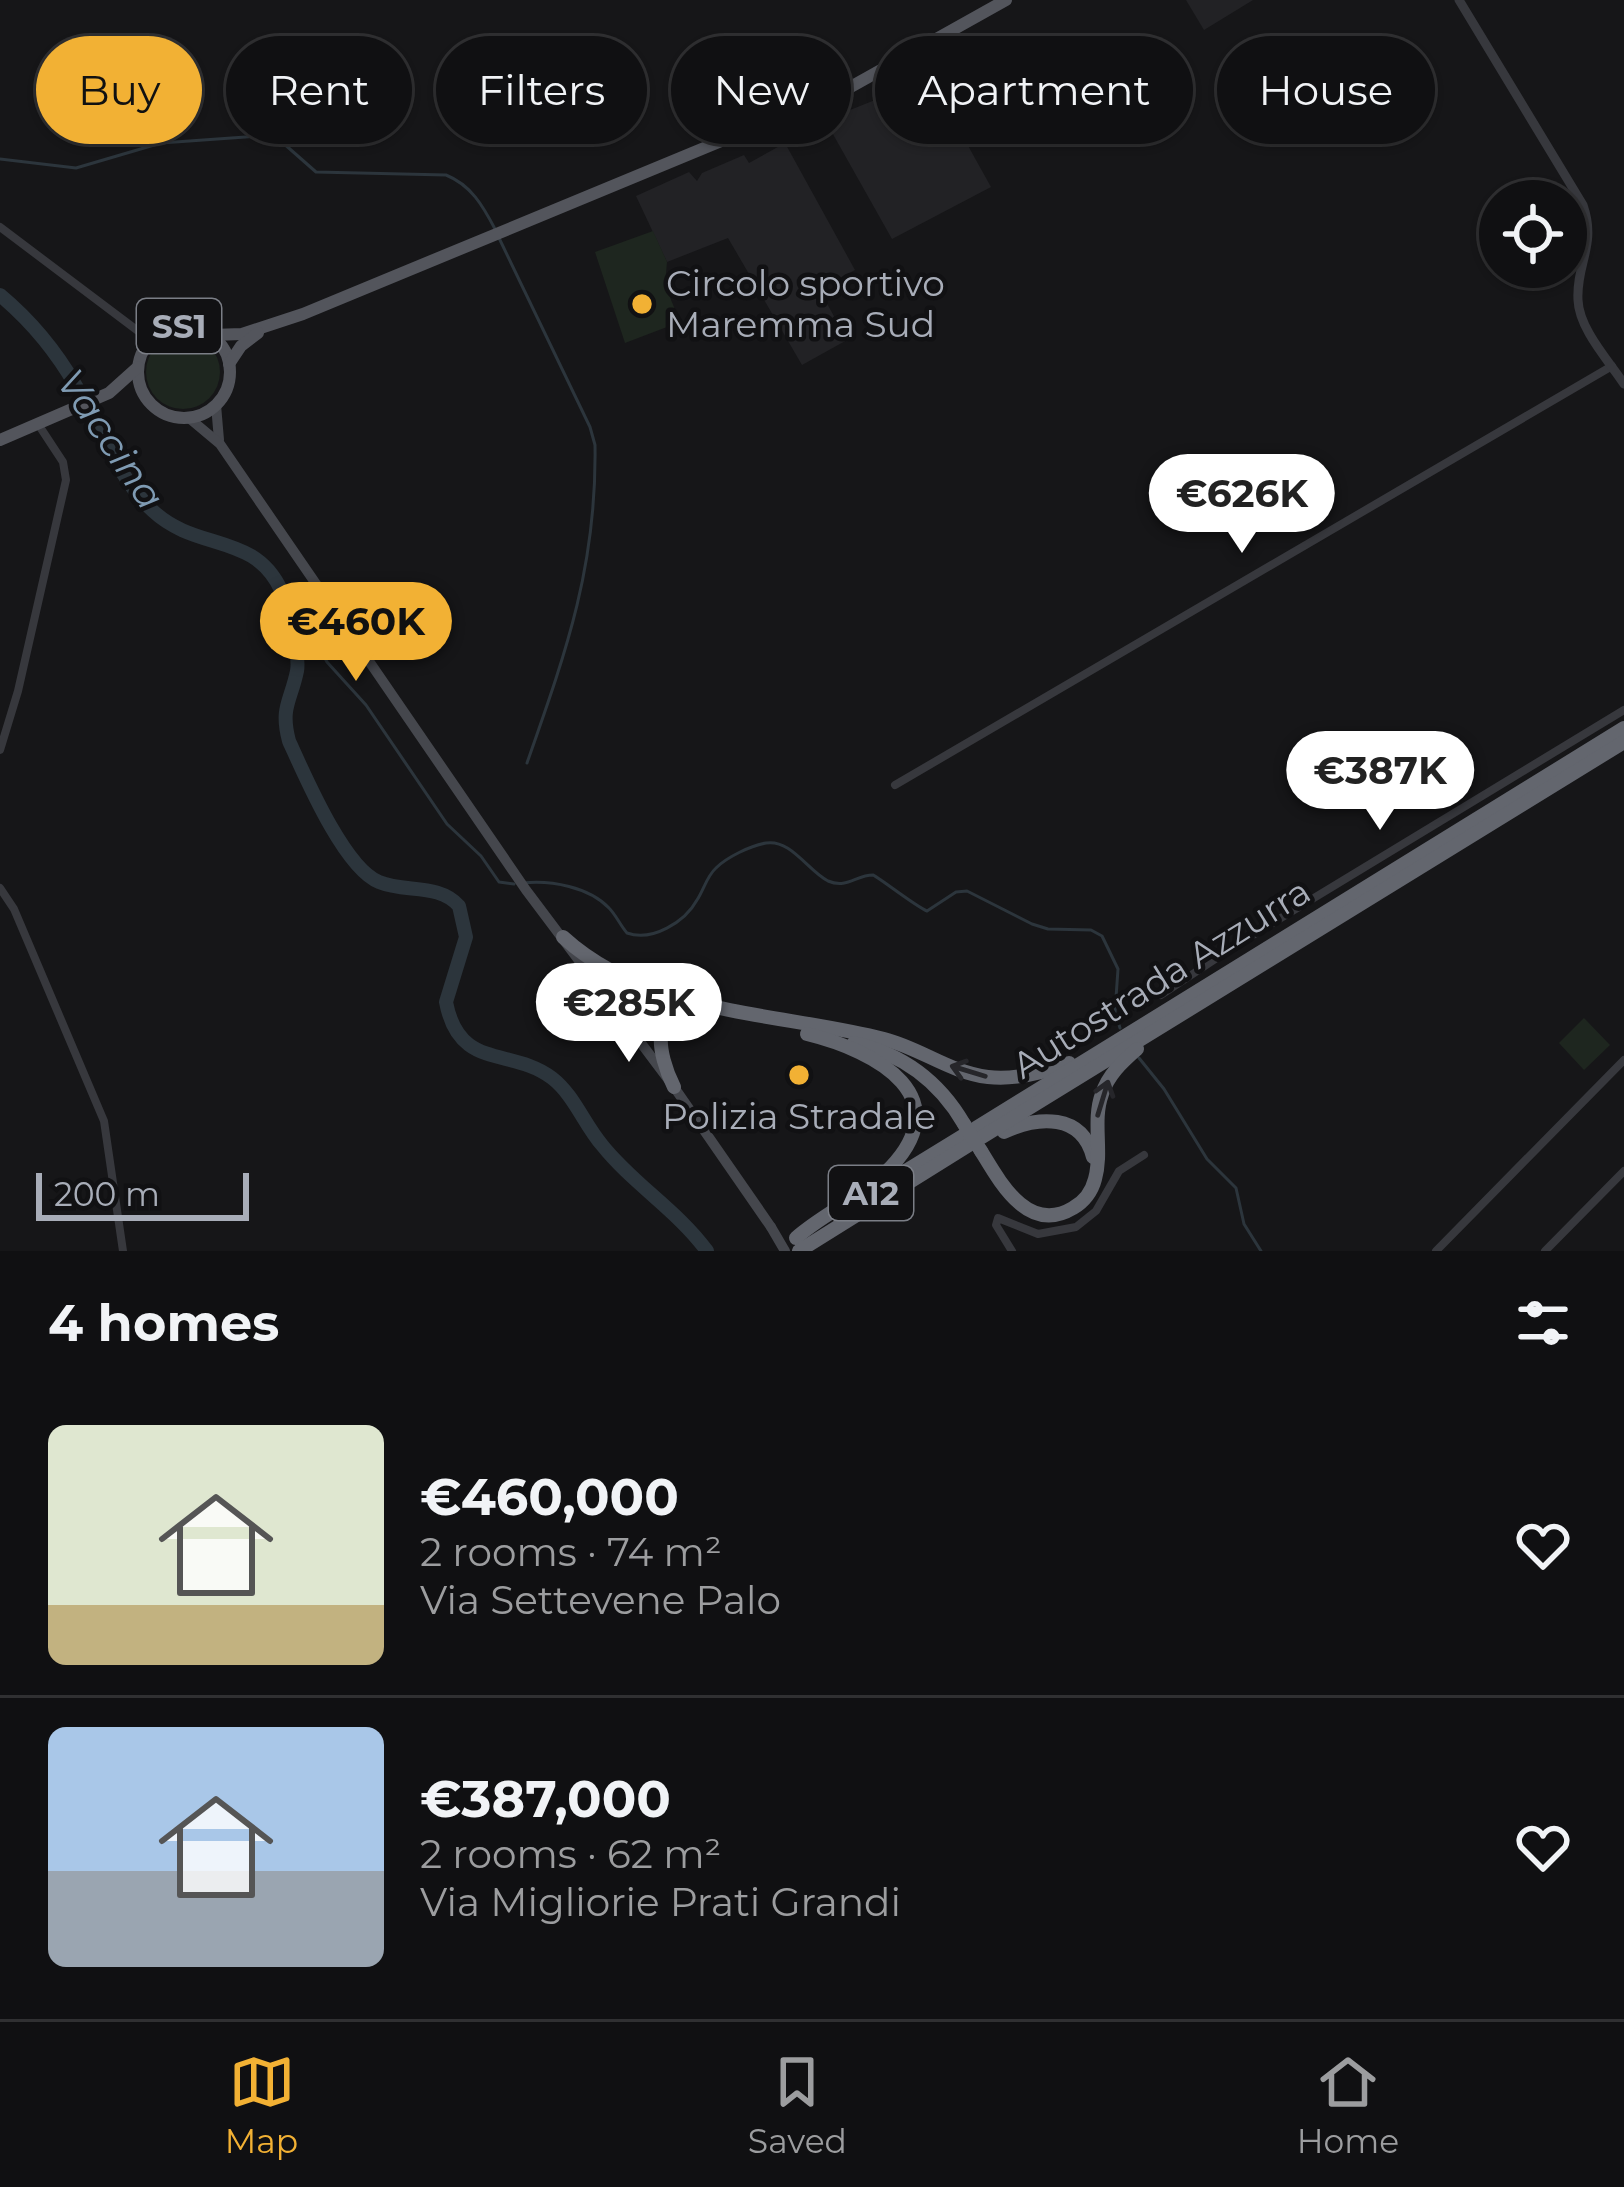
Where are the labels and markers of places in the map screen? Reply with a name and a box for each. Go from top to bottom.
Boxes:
place label: Circolo sportivo Maremma Sud [666,261,945,346]
marker: Circolo sportivo Maremma Sud [629,291,655,317]
pin: €626K [1158,454,1326,556]
pin: €460K [272,582,440,684]
pin: €387K [1296,731,1464,833]
pin: €285K [545,963,713,1065]
marker: Polizia Stradale [786,1062,812,1088]
place label: Polizia Stradale [662,1094,936,1138]

